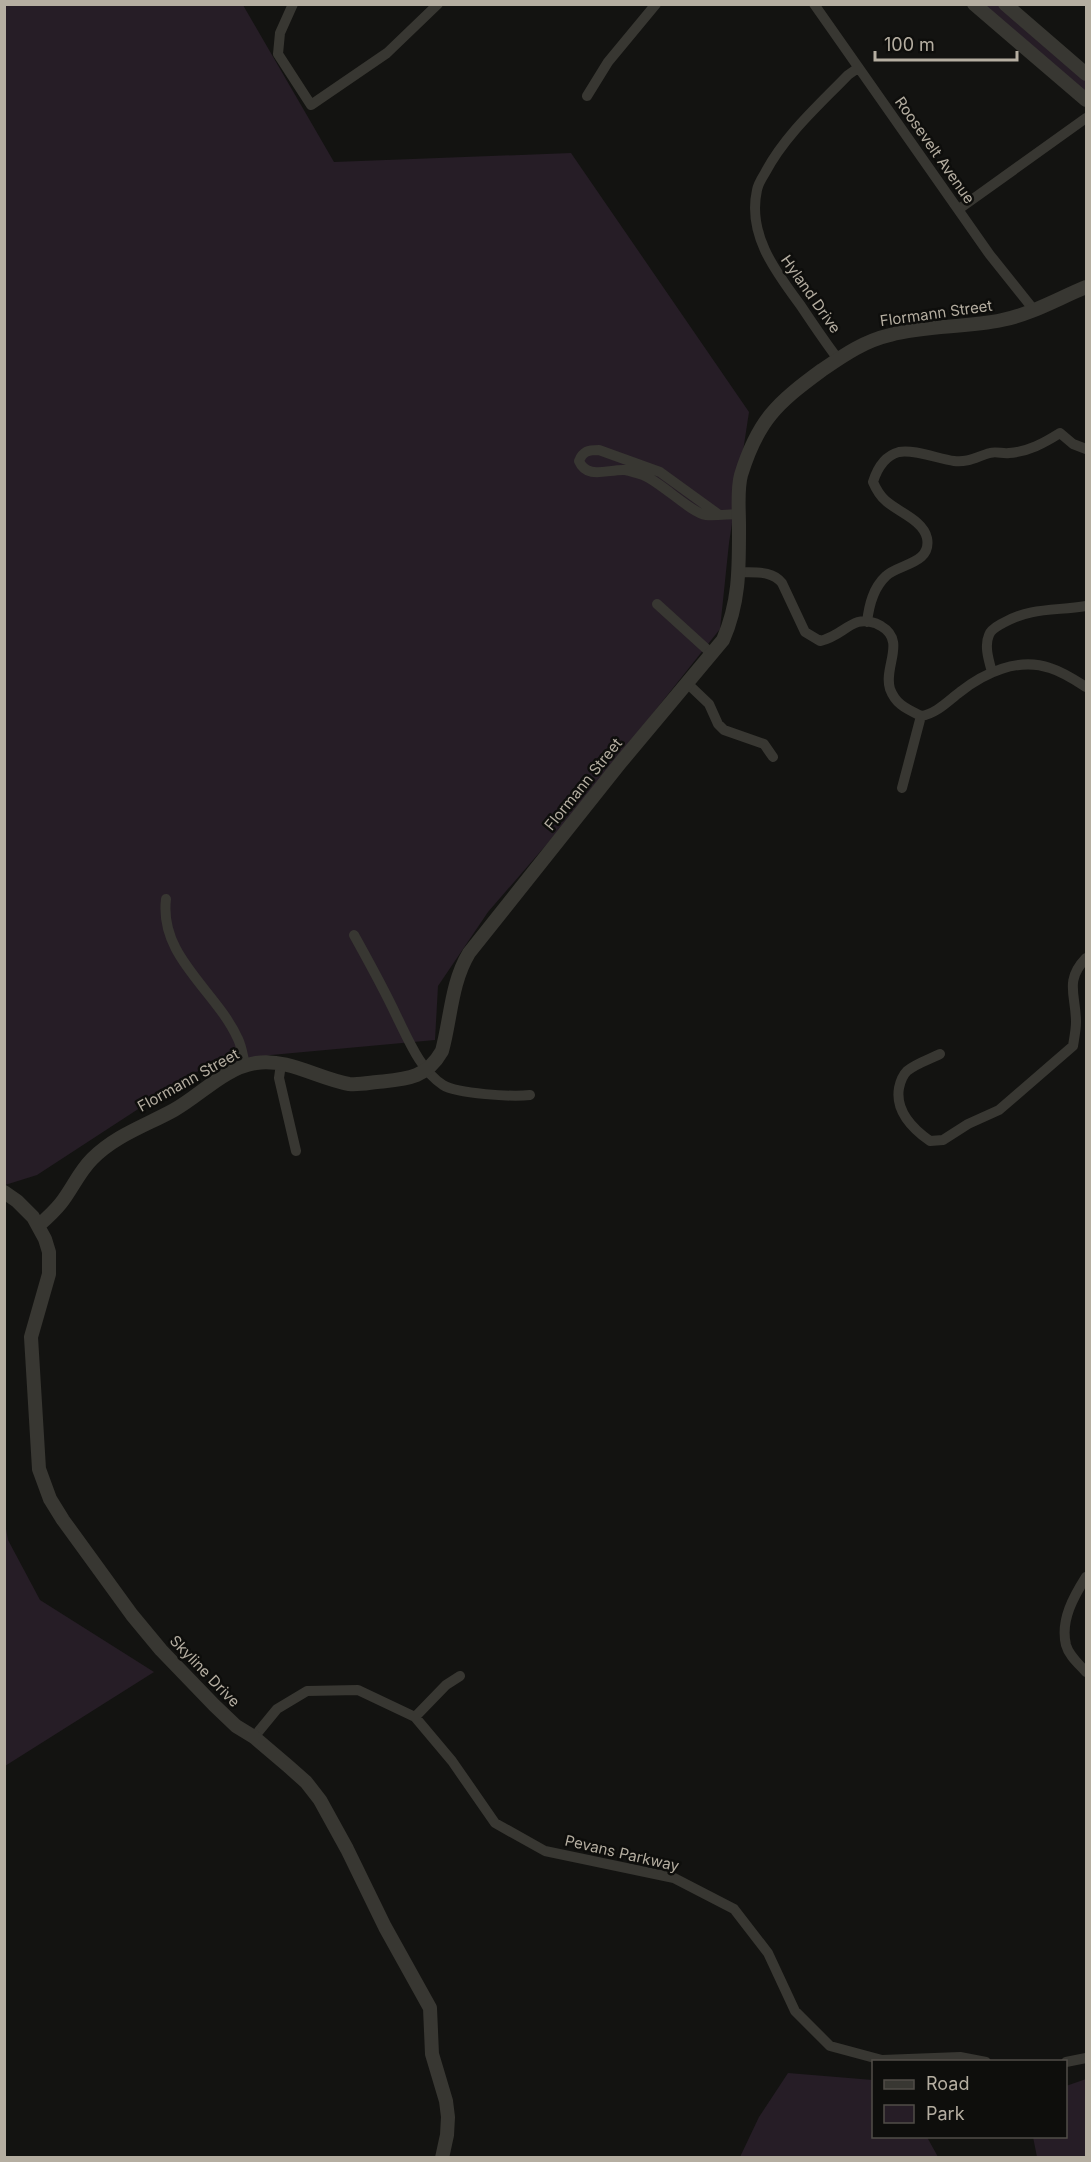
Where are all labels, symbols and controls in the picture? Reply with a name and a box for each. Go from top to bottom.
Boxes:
scale bar [875,24,1018,62]
text: 100 m [884,34,935,55]
street label: Roosevelt Avenue [891,93,979,207]
street label: Hyland Drive [777,251,845,337]
street label: Flormann Street [879,296,993,330]
street label: Flormann Street [540,734,626,834]
street label: Flormann Street [134,1044,242,1116]
street label: Skyline Drive [166,1631,244,1711]
street label: Pevans Parkway [563,1831,682,1876]
legend [872,2060,1067,2138]
text: Road [926,2073,969,2094]
text: Park [926,2103,965,2124]

